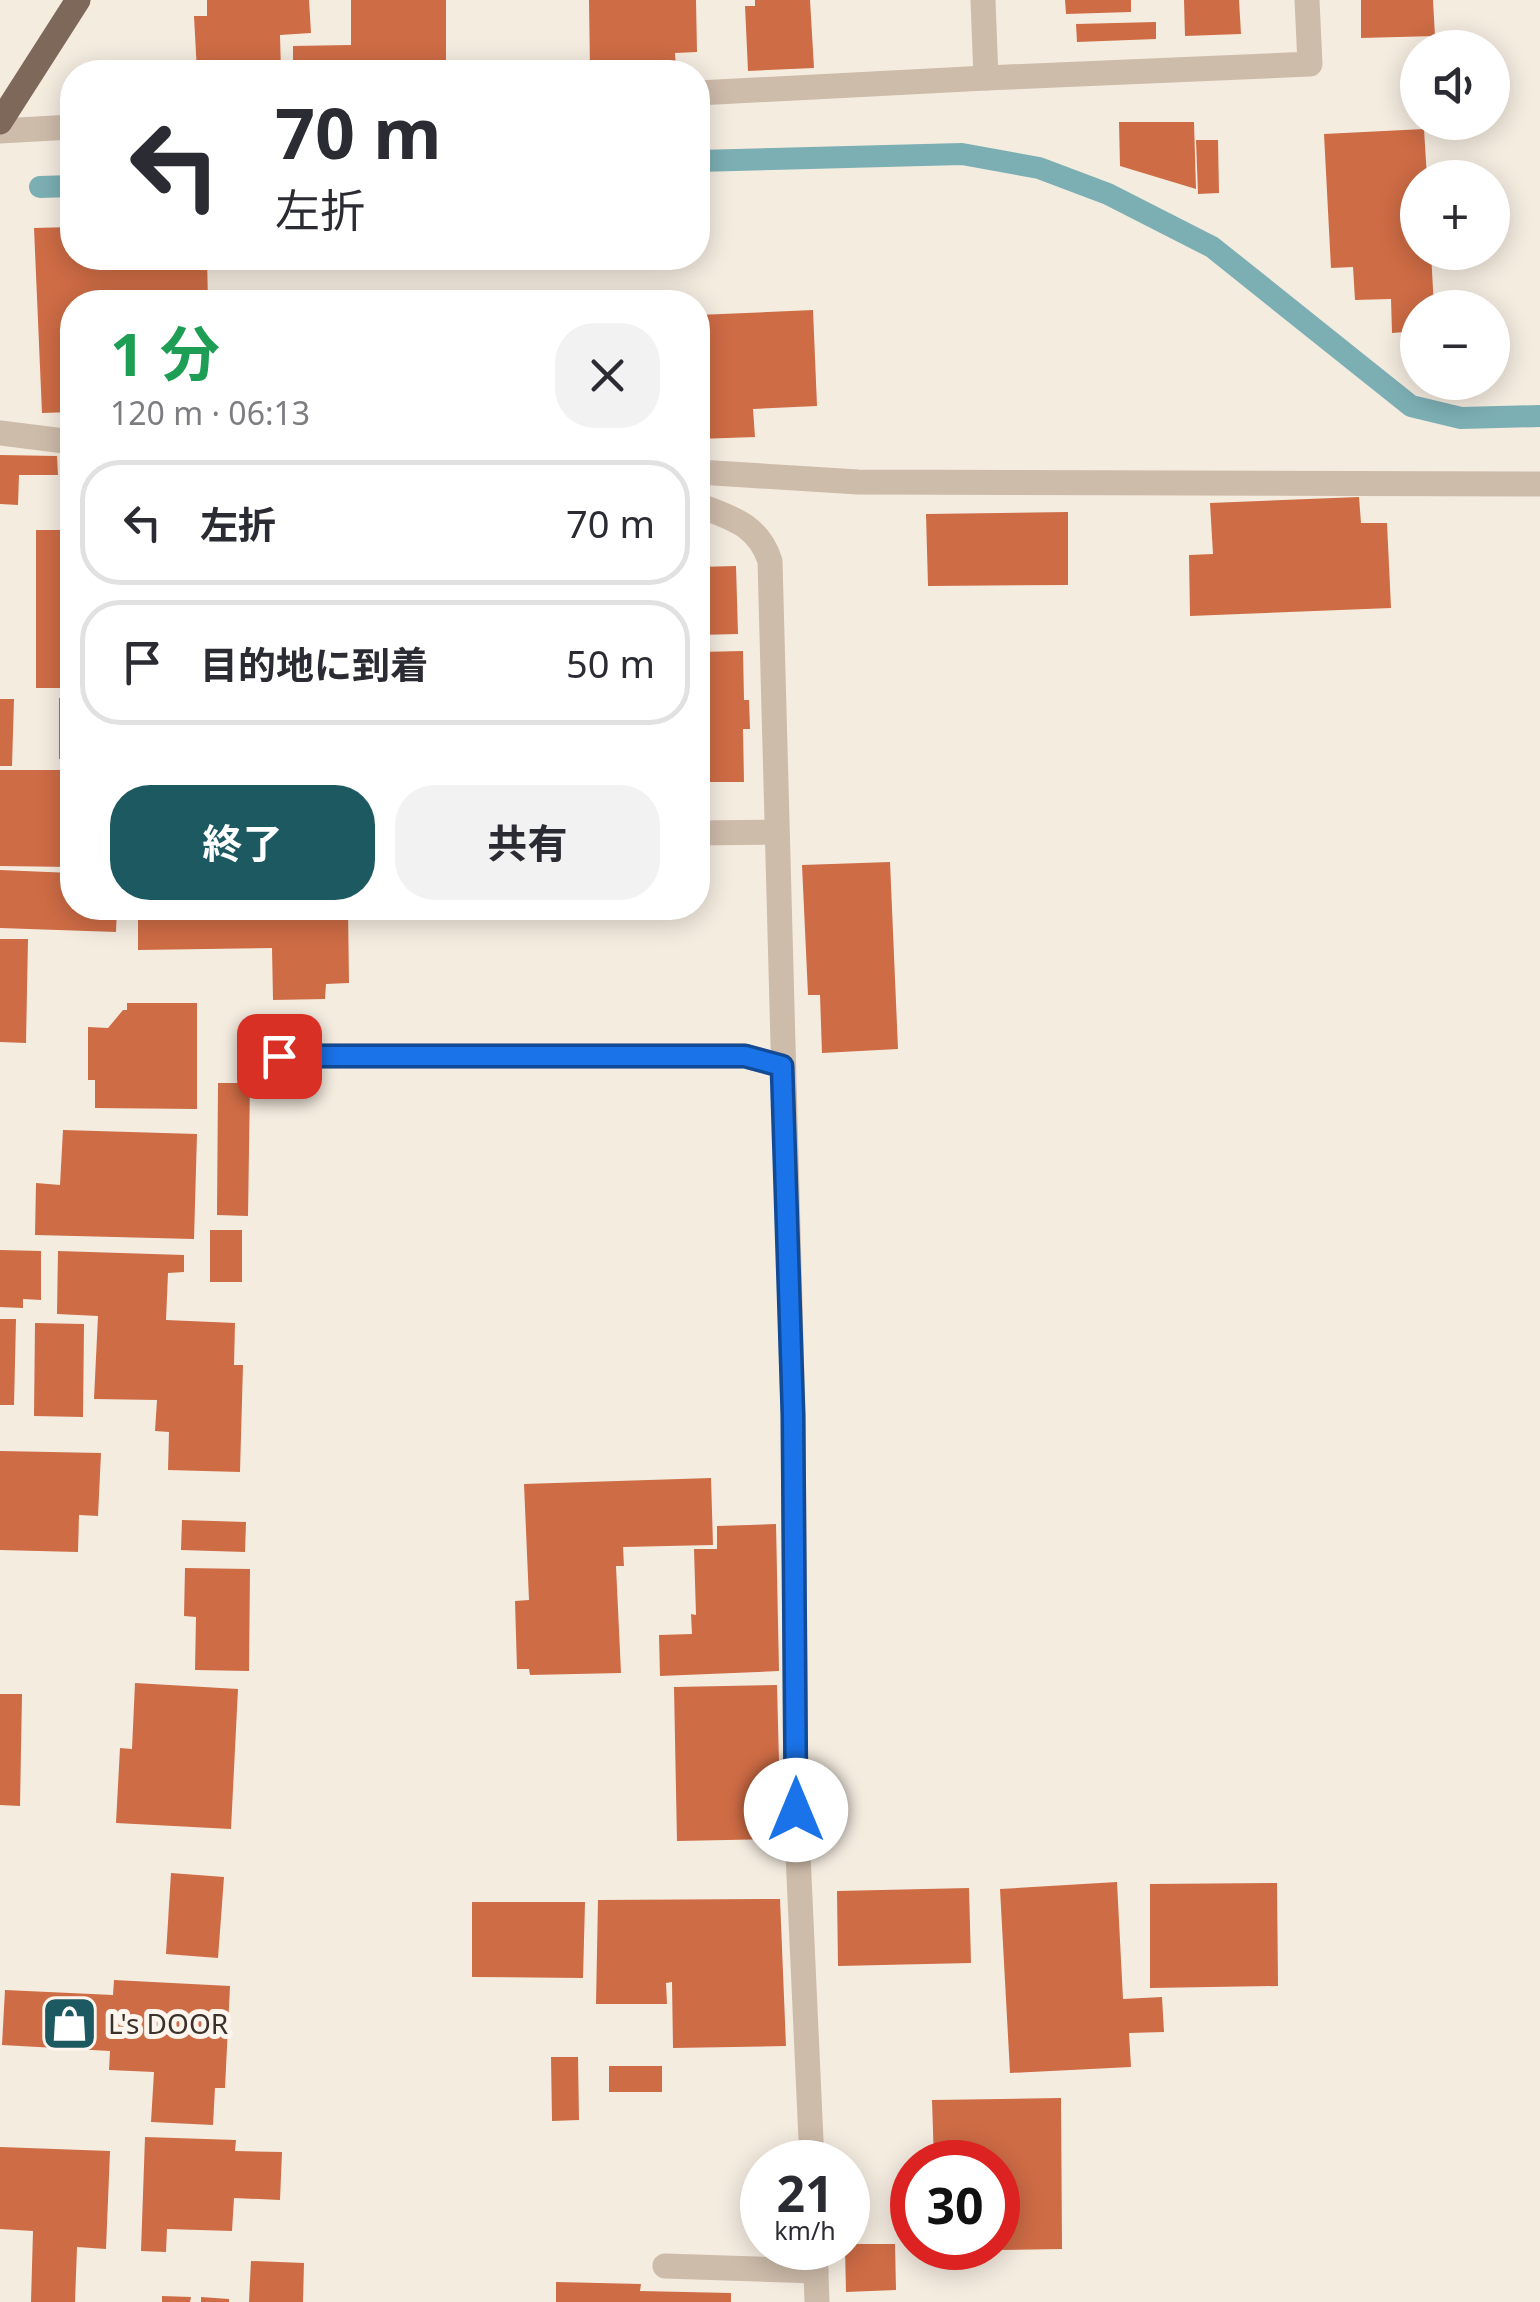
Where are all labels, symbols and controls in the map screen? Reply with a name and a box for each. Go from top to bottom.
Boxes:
map controls [1400,30,1510,400]
button: sound [1400,30,1510,140]
text: 70 m [275,84,442,180]
icon: left [110,100,240,230]
button: + [1400,160,1510,270]
text: 左折 [275,179,365,240]
button: − [1400,290,1510,400]
text: 1 分 [110,312,220,394]
button: close [555,323,660,428]
text: 120 m · 06:13 [110,391,310,434]
icon: left [115,495,170,550]
text: 70 m [566,497,655,549]
text: 左折 [200,498,276,550]
icon: arrive [115,635,170,690]
text: 50 m [566,637,655,689]
text: 目的地に到着 [200,638,428,690]
button: 終了 [110,785,375,900]
button: 共有 [395,785,660,900]
pin [237,1014,322,1099]
icon: arrive [252,1029,307,1084]
position arrow [744,1758,848,1862]
shop icon: L's DOOR [39,1993,99,2053]
place label: L's DOOR [108,2004,228,2042]
speed limit sign: 30 [890,2140,1020,2270]
text: 21 [776,2159,834,2227]
text: km/h [774,2213,836,2247]

